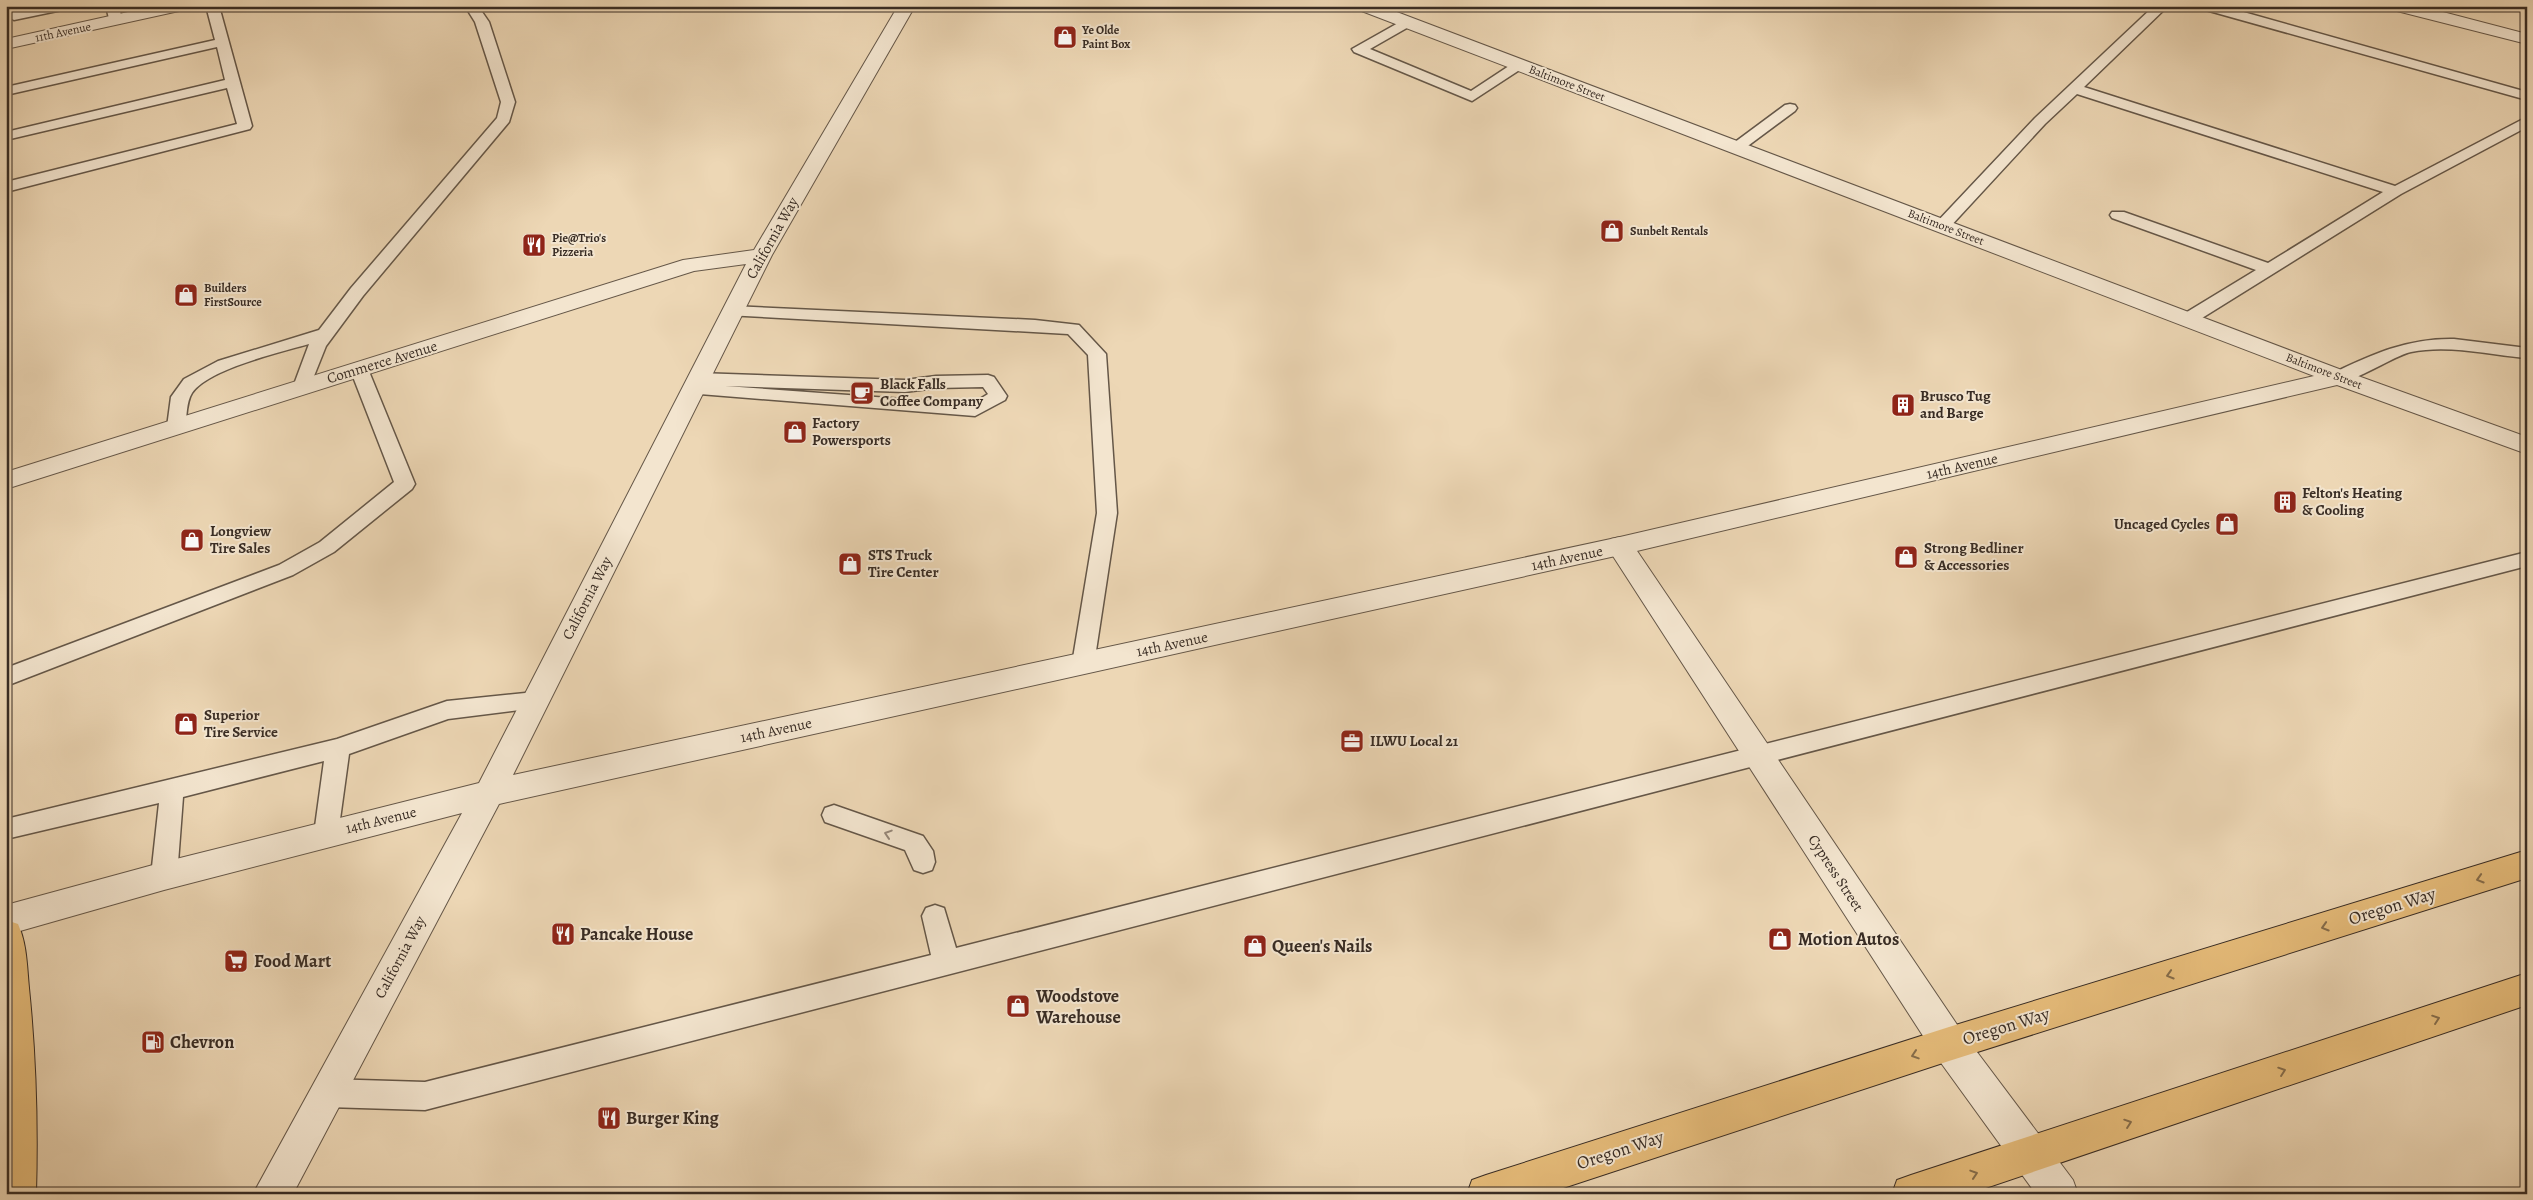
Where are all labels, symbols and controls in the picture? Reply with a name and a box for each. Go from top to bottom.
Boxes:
street label: 11th Avenue [34,18,92,46]
place label: Ye Olde Paint Box [1081,22,1130,52]
shop icon: Ye Olde Paint Box [1052,24,1078,50]
street label: Baltimore Street [1526,61,1608,105]
street label: California Way [741,193,803,283]
street label: Baltimore Street [1905,205,1987,249]
shop icon: Sunbelt Rentals [1599,218,1625,244]
place label: Sunbelt Rentals [1630,223,1708,239]
place label: Pie@Trio's Pizzeria [552,230,606,260]
restaurant icon: Pie@Trio's Pizzeria [521,232,547,258]
place label: Builders FirstSource [204,280,262,310]
shop icon: Builders FirstSource [173,282,199,308]
street label: Commerce Avenue [324,336,440,388]
street label: Baltimore Street [2283,349,2365,393]
place label: Black Falls Coffee Company [880,374,984,411]
cafe icon: Black Falls Coffee Company [849,380,875,406]
place label: Brusco Tug and Barge [1920,386,1991,423]
building icon: Brusco Tug and Barge [1890,392,1916,418]
place label: Factory Powersports [812,413,891,450]
shop icon: Factory Powersports [782,419,808,445]
street label: 14th Avenue [1924,448,2000,484]
place label: Felton's Heating & Cooling [2302,483,2403,520]
building icon: Felton's Heating & Cooling [2272,489,2298,515]
shop icon: Uncaged Cycles [2214,511,2240,537]
place label: Uncaged Cycles [2114,514,2210,534]
place label: Longview Tire Sales [210,521,272,558]
shop icon: Longview Tire Sales [179,527,205,553]
place label: Strong Bedliner & Accessories [1924,538,2024,575]
street label: 14th Avenue [1529,541,1605,575]
shop icon: Strong Bedliner & Accessories [1893,544,1919,570]
place label: STS Truck Tire Center [868,545,939,582]
shop icon: STS Truck Tire Center [837,551,863,577]
street label: California Way [557,553,617,643]
street label: 14th Avenue [1134,627,1210,661]
place label: Superior Tire Service [204,705,278,742]
shop icon: Superior Tire Service [173,711,199,737]
street label: 14th Avenue [738,713,814,747]
office icon: ILWU Local 21 [1339,728,1365,754]
place label: ILWU Local 21 [1370,731,1459,751]
street label: 14th Avenue [343,801,419,838]
one-way arrow [885,829,893,839]
street label: Cypress Street [1804,831,1868,915]
one-way arrow [2477,873,2485,883]
street label: Oregon Way [2346,881,2439,931]
street label: California Way [370,912,430,1002]
restaurant icon: Pancake House [550,921,576,947]
one-way arrow [2321,921,2330,931]
place label: Pancake House [580,922,693,946]
shop icon: Motion Autos [1767,926,1793,952]
place label: Motion Autos [1798,927,1899,951]
shop icon: Queen's Nails [1242,933,1268,959]
place label: Queen's Nails [1272,934,1372,958]
supermarket icon: Food Mart [223,948,249,974]
place label: Food Mart [254,949,331,973]
one-way arrow [2166,970,2174,980]
place label: Woodstove Warehouse [1035,984,1121,1029]
shop icon: Woodstove Warehouse [1005,993,1031,1019]
street label: Oregon Way [1960,1001,2053,1051]
one-way arrow [2432,1015,2440,1025]
fuel station icon: Chevron [140,1029,166,1055]
place label: Chevron [170,1030,234,1054]
one-way arrow [1911,1049,1919,1059]
one-way arrow [2278,1067,2286,1077]
restaurant icon: Burger King [596,1105,622,1131]
place label: Burger King [626,1106,720,1130]
one-way arrow [2124,1118,2132,1128]
street label: Oregon Way [1574,1124,1667,1175]
one-way arrow [1969,1169,1978,1179]

